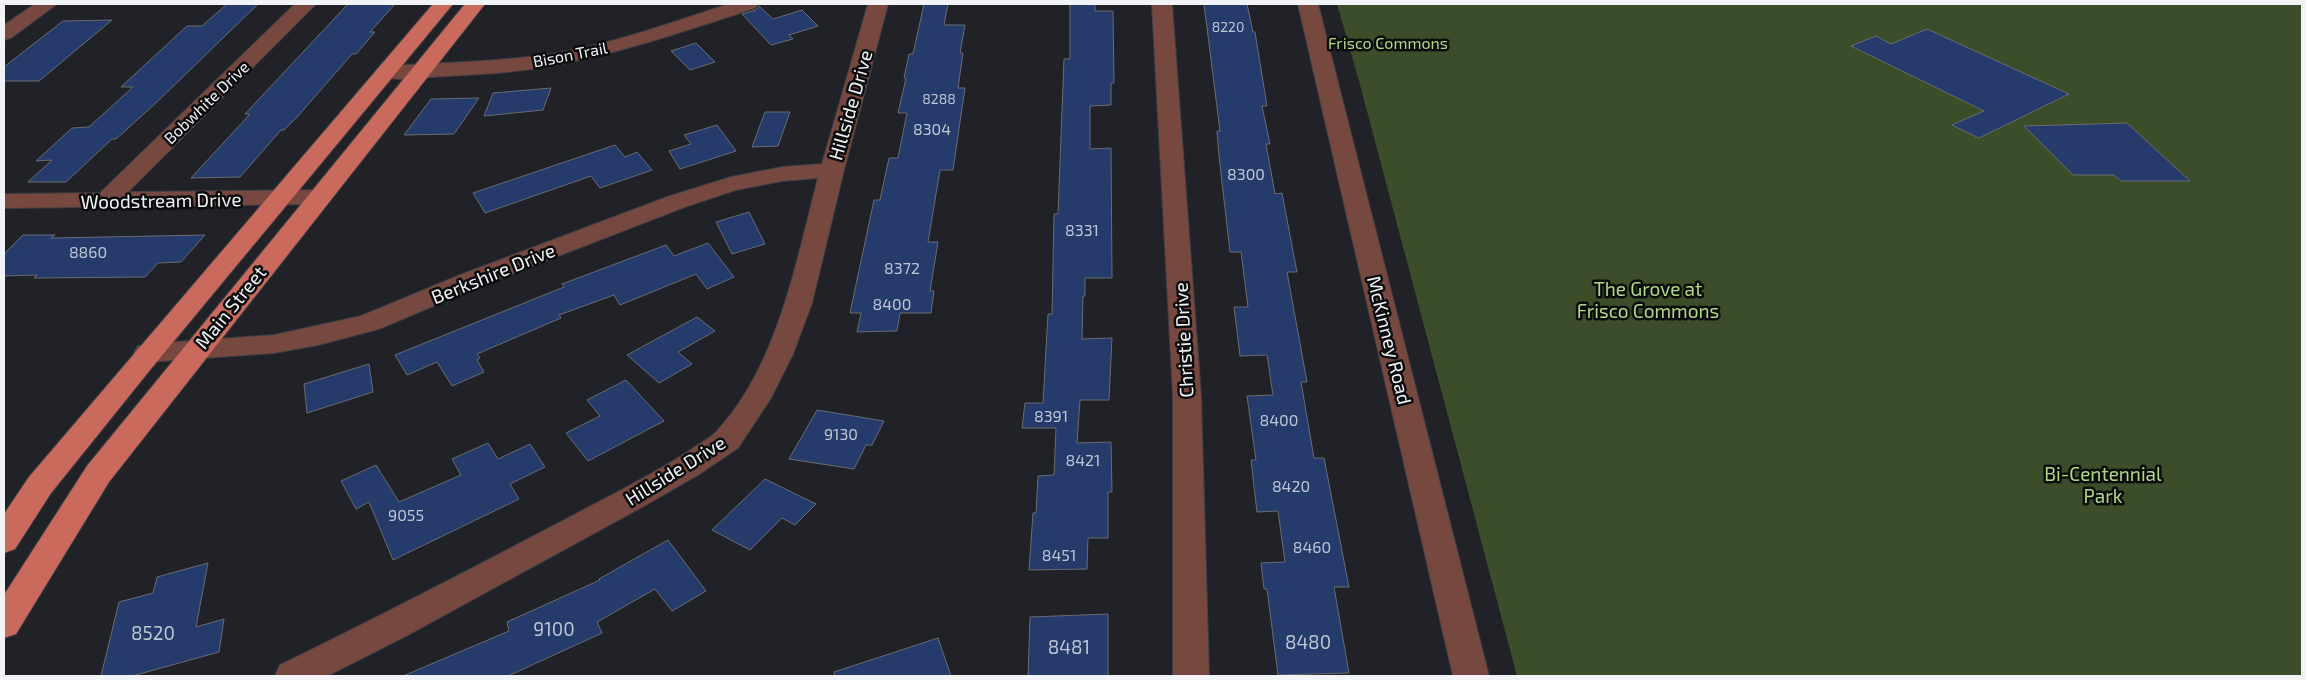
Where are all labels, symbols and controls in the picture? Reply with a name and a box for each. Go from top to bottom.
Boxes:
house number: 8220 [1212,18,1244,35]
park label: Frisco Commons [1328,33,1448,52]
street label: Bison Trail [531,37,609,71]
street label: Hillside Drive [823,47,877,163]
street label: Bobwhite Drive [160,57,252,147]
house number: 8288 [922,90,956,107]
house number: 8304 [913,119,951,138]
house number: 8300 [1227,164,1265,183]
street label: Woodstream Drive [80,187,242,213]
house number: 8331 [1065,220,1099,239]
street label: Berkshire Drive [428,238,558,308]
house number: 8860 [69,242,107,261]
house number: 8372 [884,258,920,277]
street label: Main Street [190,261,270,353]
street label: McKinney Road [1363,273,1417,407]
park label: The Grove at Frisco Commons [1577,277,1719,322]
street label: Christie Drive [1168,282,1198,398]
house number: 8400 [873,294,911,313]
house number: 8391 [1034,406,1068,425]
house number: 8400 [1260,410,1298,429]
house number: 9130 [824,424,858,443]
street label: Hillside Drive [621,430,729,510]
house number: 8421 [1066,450,1100,469]
park label: Bi-Centennial Park [2044,462,2162,507]
house number: 8420 [1272,476,1310,495]
house number: 9055 [388,505,424,524]
house number: 8460 [1293,537,1331,556]
house number: 8451 [1042,545,1076,564]
house number: 9100 [533,617,575,640]
house number: 8520 [131,621,175,644]
house number: 8480 [1285,630,1331,653]
house number: 8481 [1048,635,1090,658]

